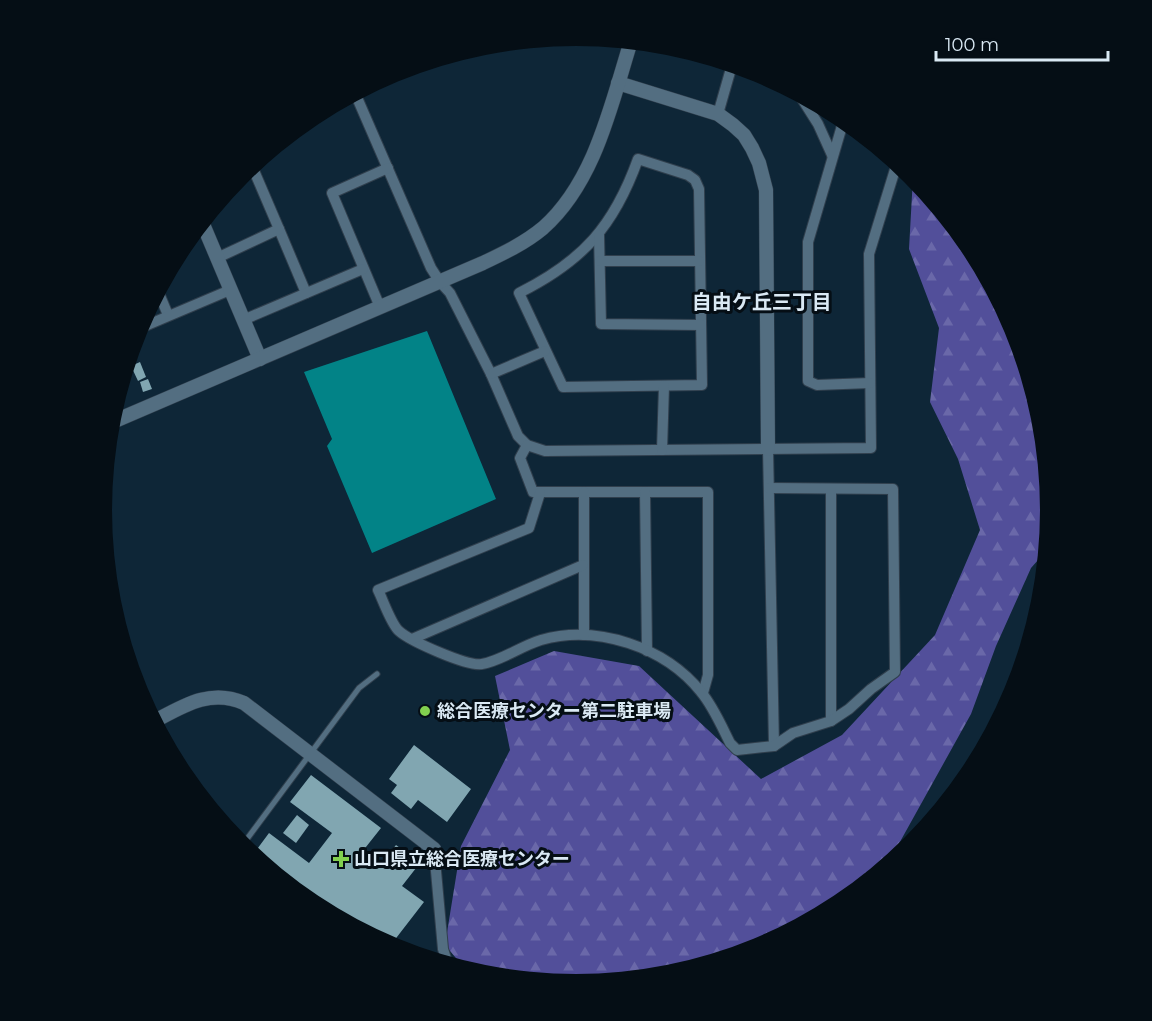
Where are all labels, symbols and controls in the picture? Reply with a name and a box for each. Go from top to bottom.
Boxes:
scale bar [936,24,1108,62]
text: 100 m [945,34,999,56]
district label: 自由ケ丘三丁目 [692,290,832,314]
place label: 総合医療センター第二駐車場 [437,700,671,722]
marker: 総合医療センター第二駐車場 [418,704,432,718]
place label: 山口県立総合医療センター [354,848,570,870]
marker: 山口県立総合医療センター [332,850,350,868]

